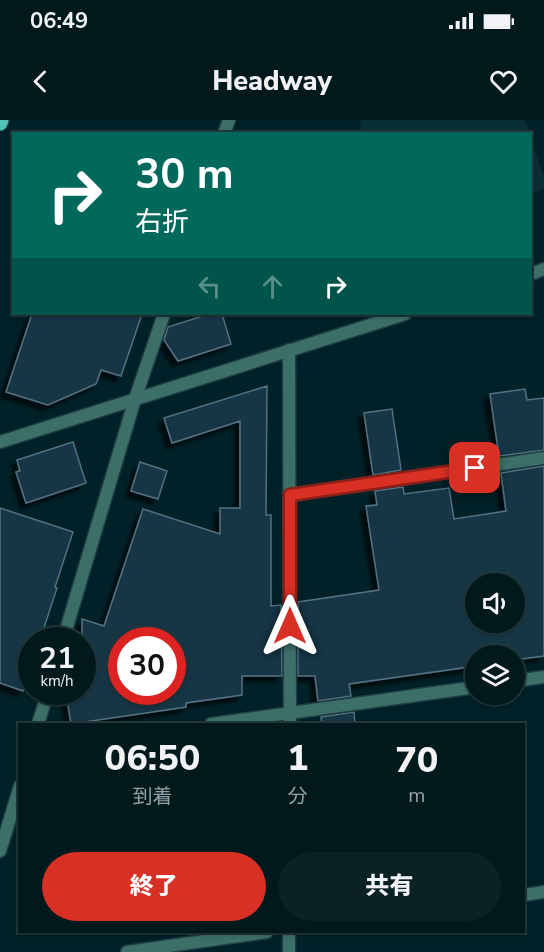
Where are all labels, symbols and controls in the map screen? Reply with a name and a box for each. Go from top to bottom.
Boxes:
text: 06:49 [30,6,88,36]
text: Headway [212,63,332,100]
icon: back [24,65,57,98]
icon: heart [487,65,520,98]
text: 30 m [135,146,234,203]
icon: right [36,156,114,234]
text: 右折 [135,204,189,241]
icon: left [193,270,226,303]
icon: ahead [256,270,289,303]
icon: right [319,270,352,303]
pin [449,442,500,493]
icon: arrive [458,451,491,484]
map controls [465,573,525,705]
button: sound [465,573,525,633]
position arrow [258,594,322,658]
speed limit sign: 30 [108,627,186,705]
text: 21 [39,638,75,679]
button: layers [465,645,525,705]
text: km/h [40,671,74,691]
text: 06:50 [105,734,200,783]
text: 1 [287,734,309,783]
text: 70 [395,736,438,785]
text: m [408,782,425,809]
text: 到着 [132,783,172,810]
text: 分 [288,783,308,810]
button: 終了 [42,852,266,921]
button: 共有 [278,852,501,921]

